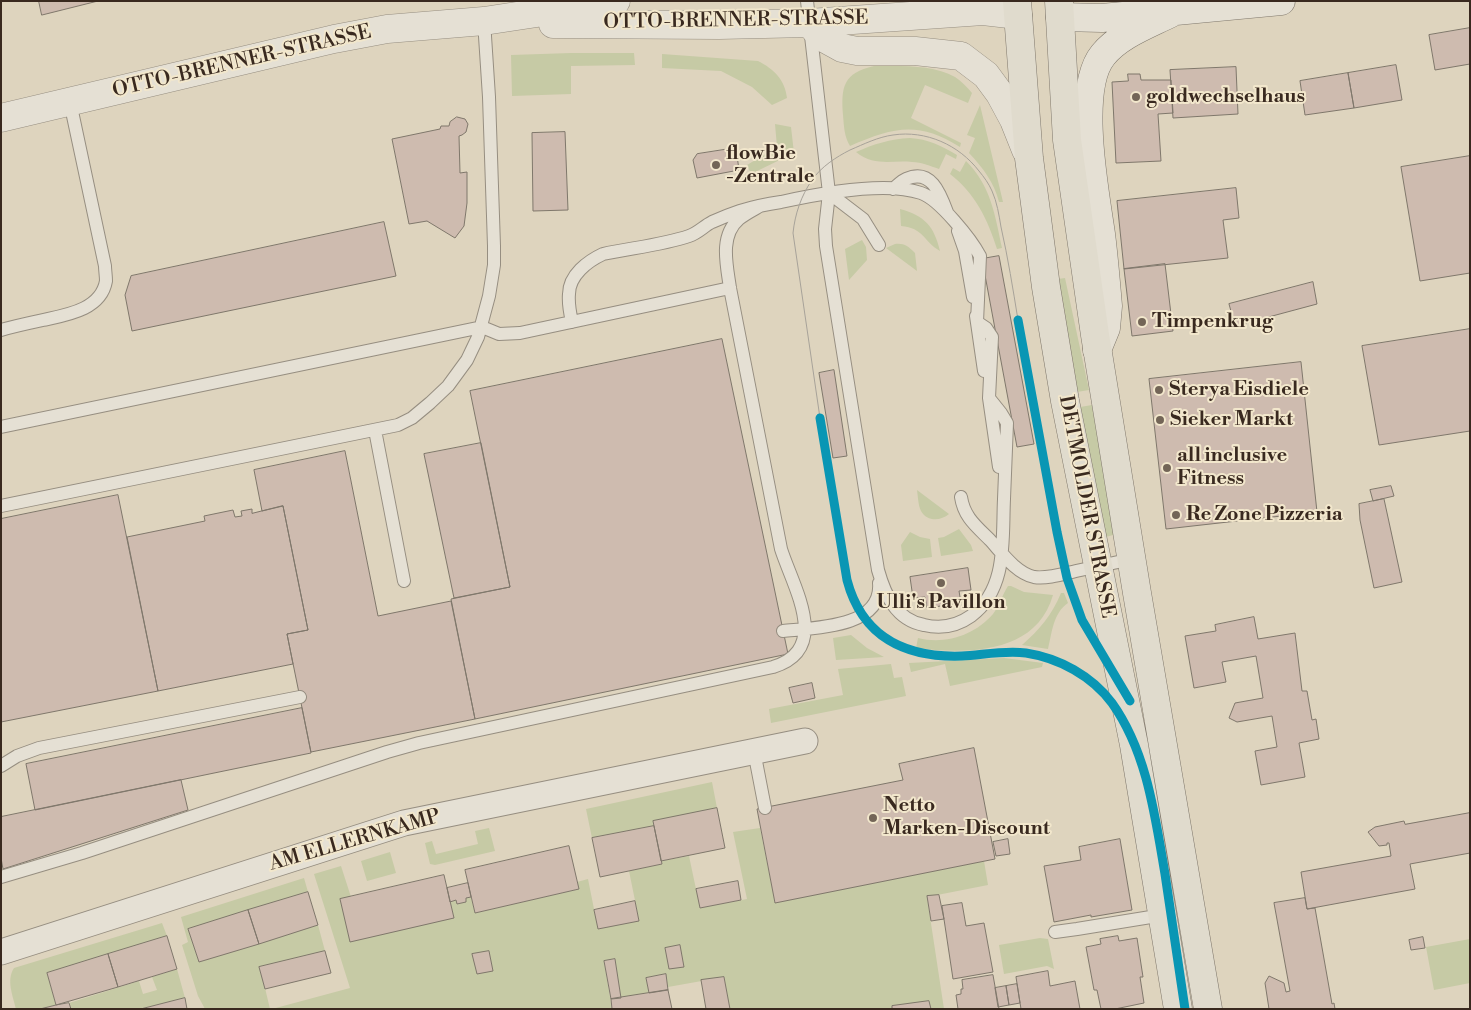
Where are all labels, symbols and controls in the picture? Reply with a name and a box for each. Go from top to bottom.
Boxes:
street label: OTTO-BRENNER-STRASSE [603,7,869,35]
street label: OTTO-BRENNER-STRASSE [110,20,374,104]
place label: goldwechselhaus [1146,85,1305,109]
marker: goldwechselhaus [1130,91,1142,103]
place label: flowBie -Zentrale [726,142,815,189]
marker: flowBie -Zentrale [710,159,722,171]
place label: Timpenkrug [1152,310,1273,334]
marker: Timpenkrug [1136,316,1148,328]
place label: Sterya Eisdiele [1169,378,1309,402]
marker: Sterya Eisdiele [1153,384,1165,396]
street label: DETMOLDER STRASSE [1053,394,1119,620]
place label: Sieker Markt [1170,408,1293,432]
marker: Sieker Markt [1154,414,1166,426]
place label: all inclusive Fitness [1177,444,1287,491]
marker: all inclusive Fitness [1161,462,1173,474]
place label: Re Zone Pizzeria [1186,503,1343,527]
marker: Re Zone Pizzeria [1170,509,1182,521]
marker: Ulli's Pavillon [935,577,947,589]
place label: Ulli's Pavillon [876,591,1006,615]
place label: Netto Marken-Discount [883,794,1050,841]
street label: AM ELLERNKAMP [267,805,443,877]
marker: Netto Marken-Discount [867,812,879,824]

